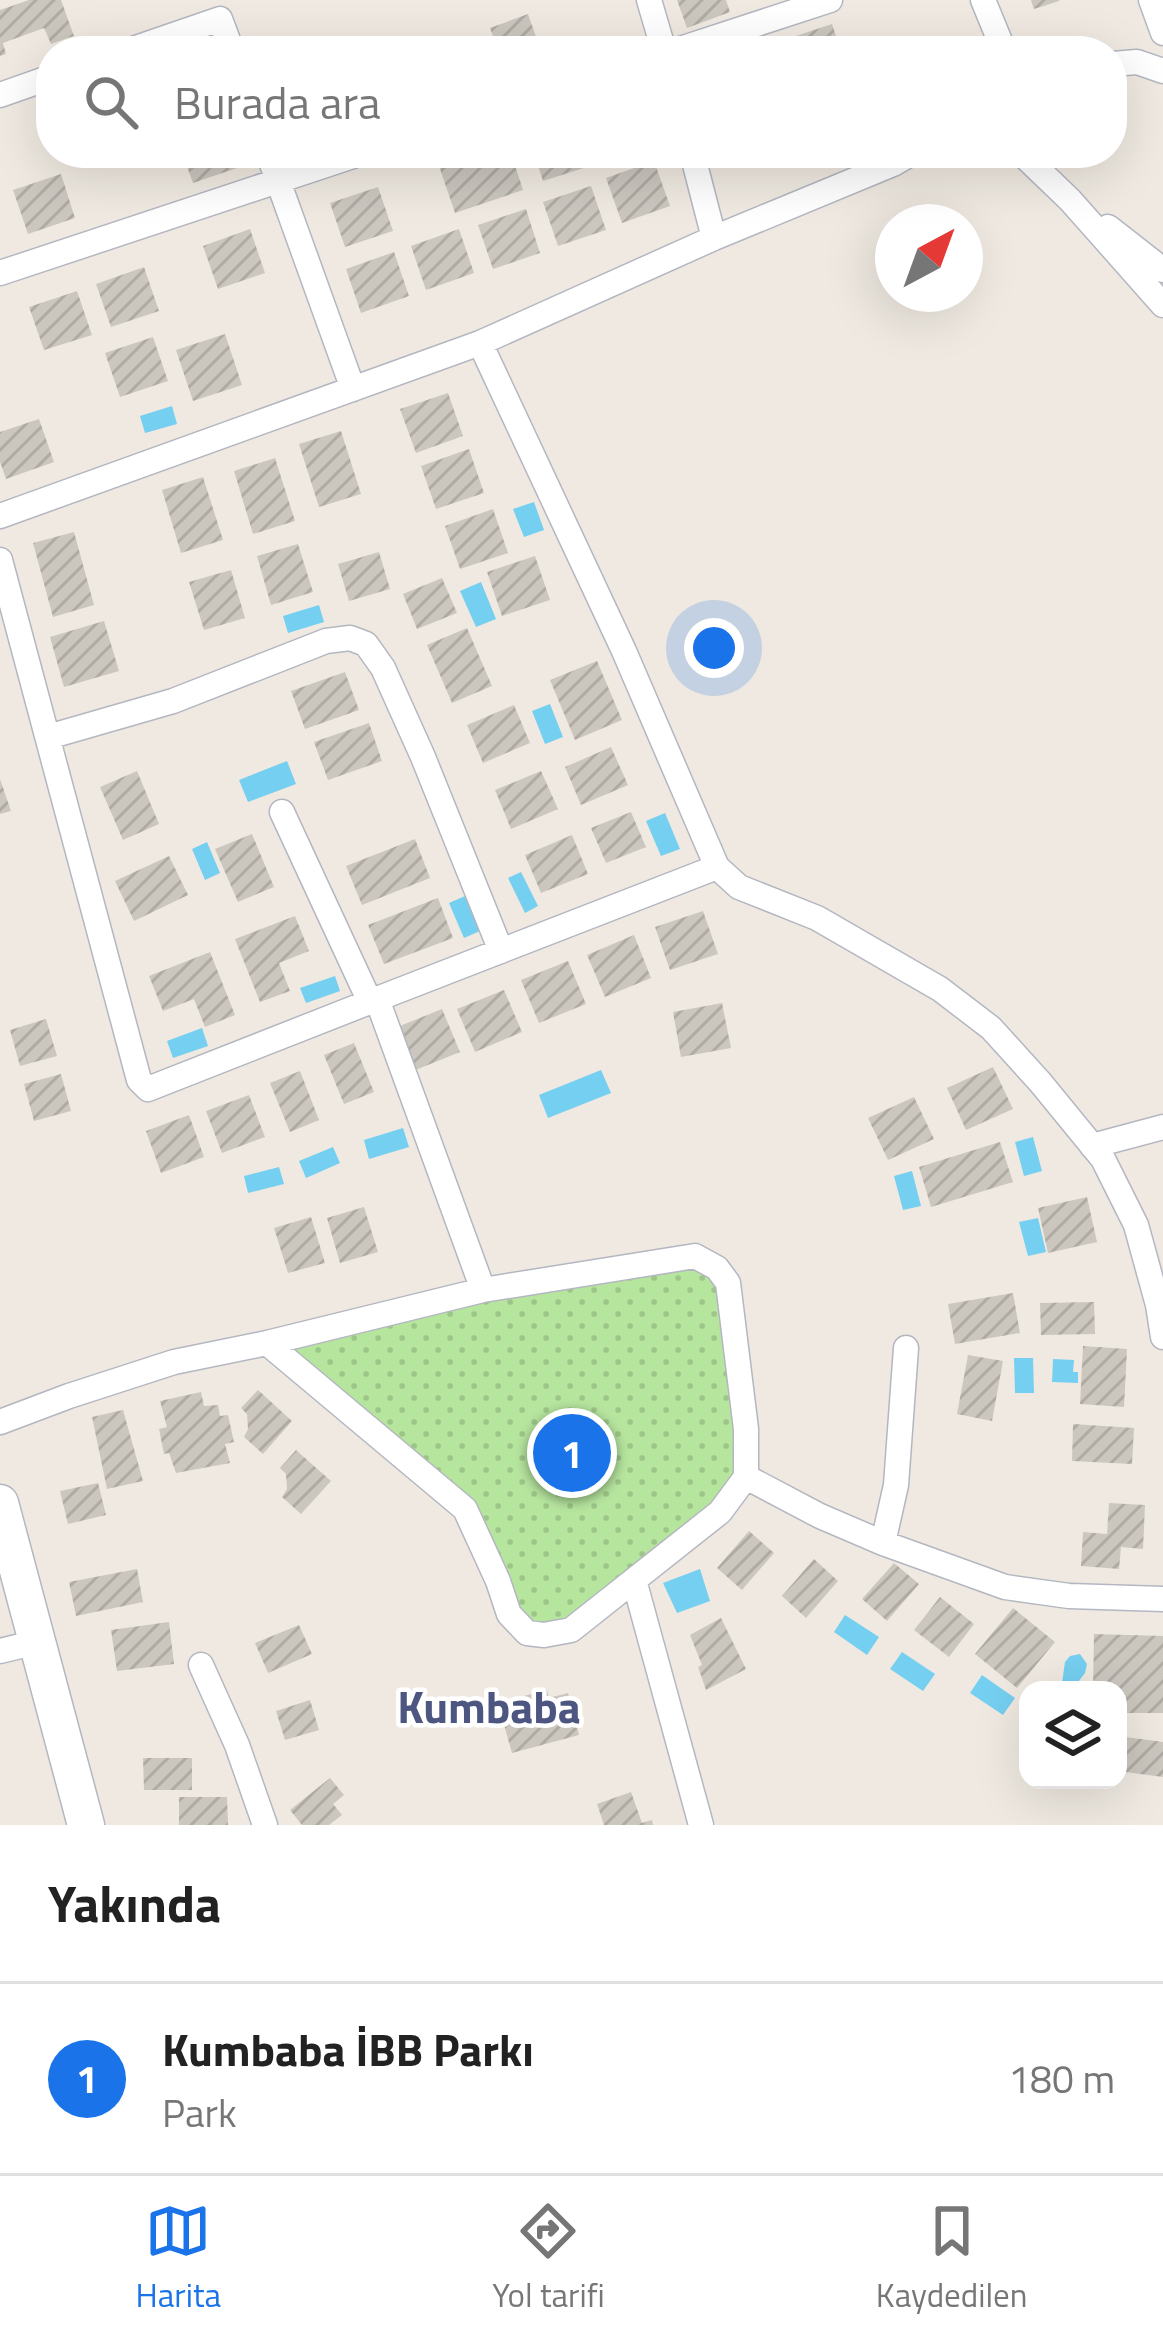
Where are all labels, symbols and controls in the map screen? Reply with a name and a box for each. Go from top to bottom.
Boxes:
search box [36,36,1127,168]
text: Burada ara [174,68,381,136]
icon: search [78,69,144,135]
north arrow [875,204,983,312]
your location [684,618,744,678]
pin: 1 [533,1408,611,1498]
district label: Kumbaba [397,1672,581,1740]
map controls [1019,1681,1127,1789]
button: layers [1019,1681,1127,1789]
text: Yakında [48,1864,221,1942]
text: Kumbaba İBB Parkı [162,2015,534,2083]
text: 1 [76,2049,98,2108]
text: 180 m [1008,2049,1115,2108]
text: Park [162,2083,237,2142]
tab: Harita [136,2198,221,2320]
tab: Yol tarifi [492,2198,605,2320]
tab: Kaydedilen [876,2198,1027,2320]

